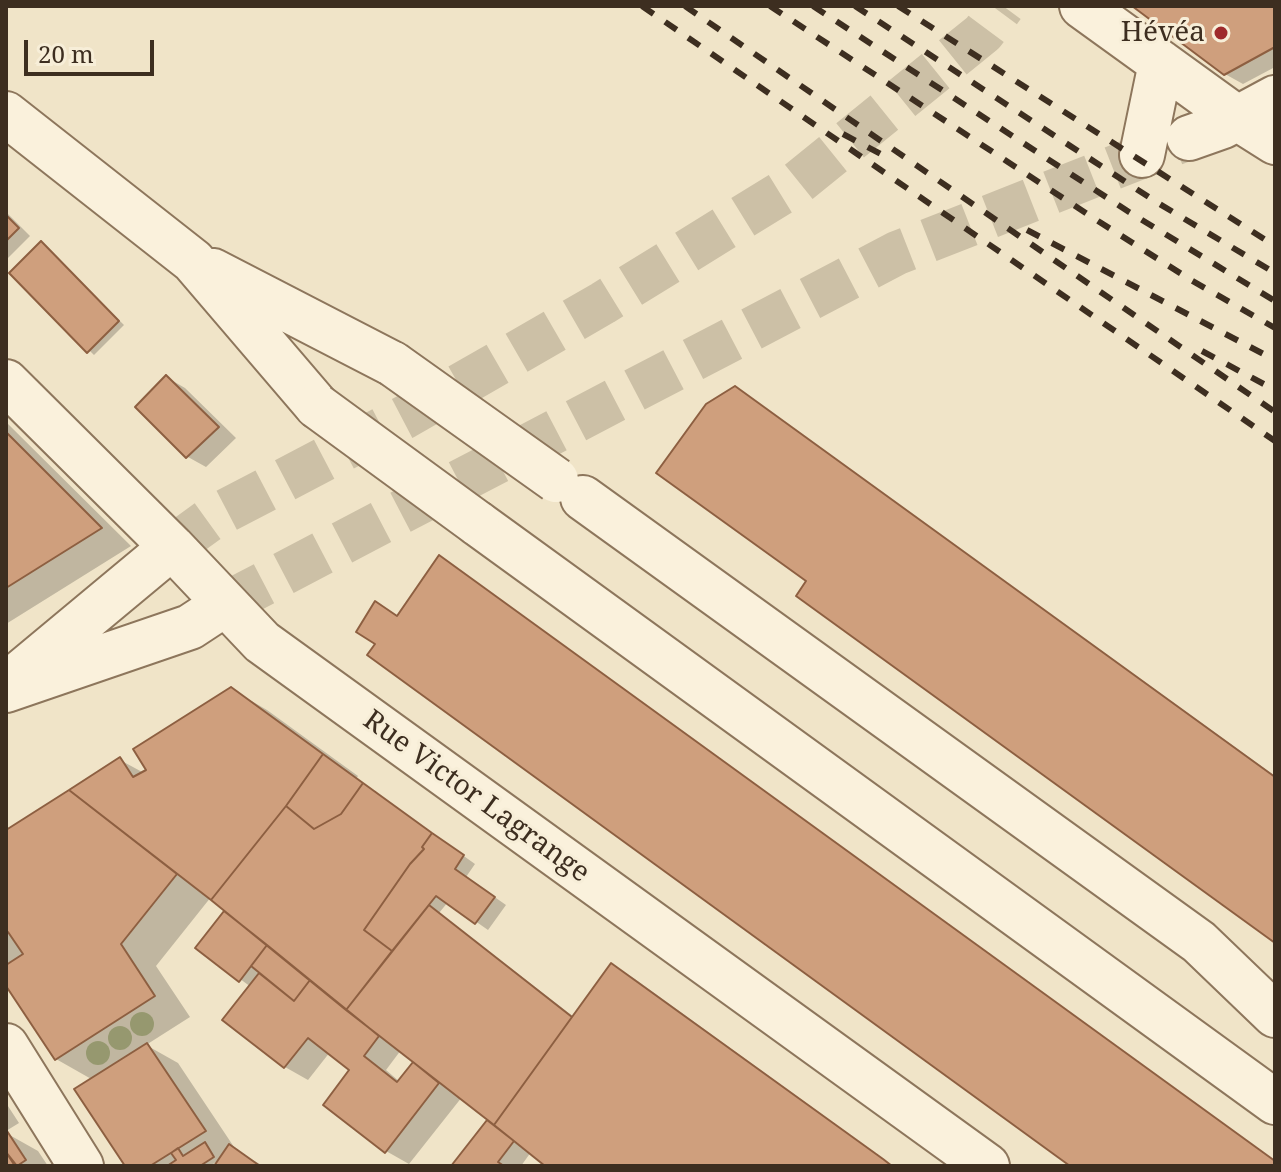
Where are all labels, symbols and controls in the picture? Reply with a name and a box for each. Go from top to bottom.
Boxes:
place label: Hévéa [1121,16,1205,50]
scale bar [28,24,158,74]
marker: Hévéa [1212,24,1230,42]
text: 20 m [38,37,94,70]
street label: Rue Victor Lagrange [356,704,596,890]

